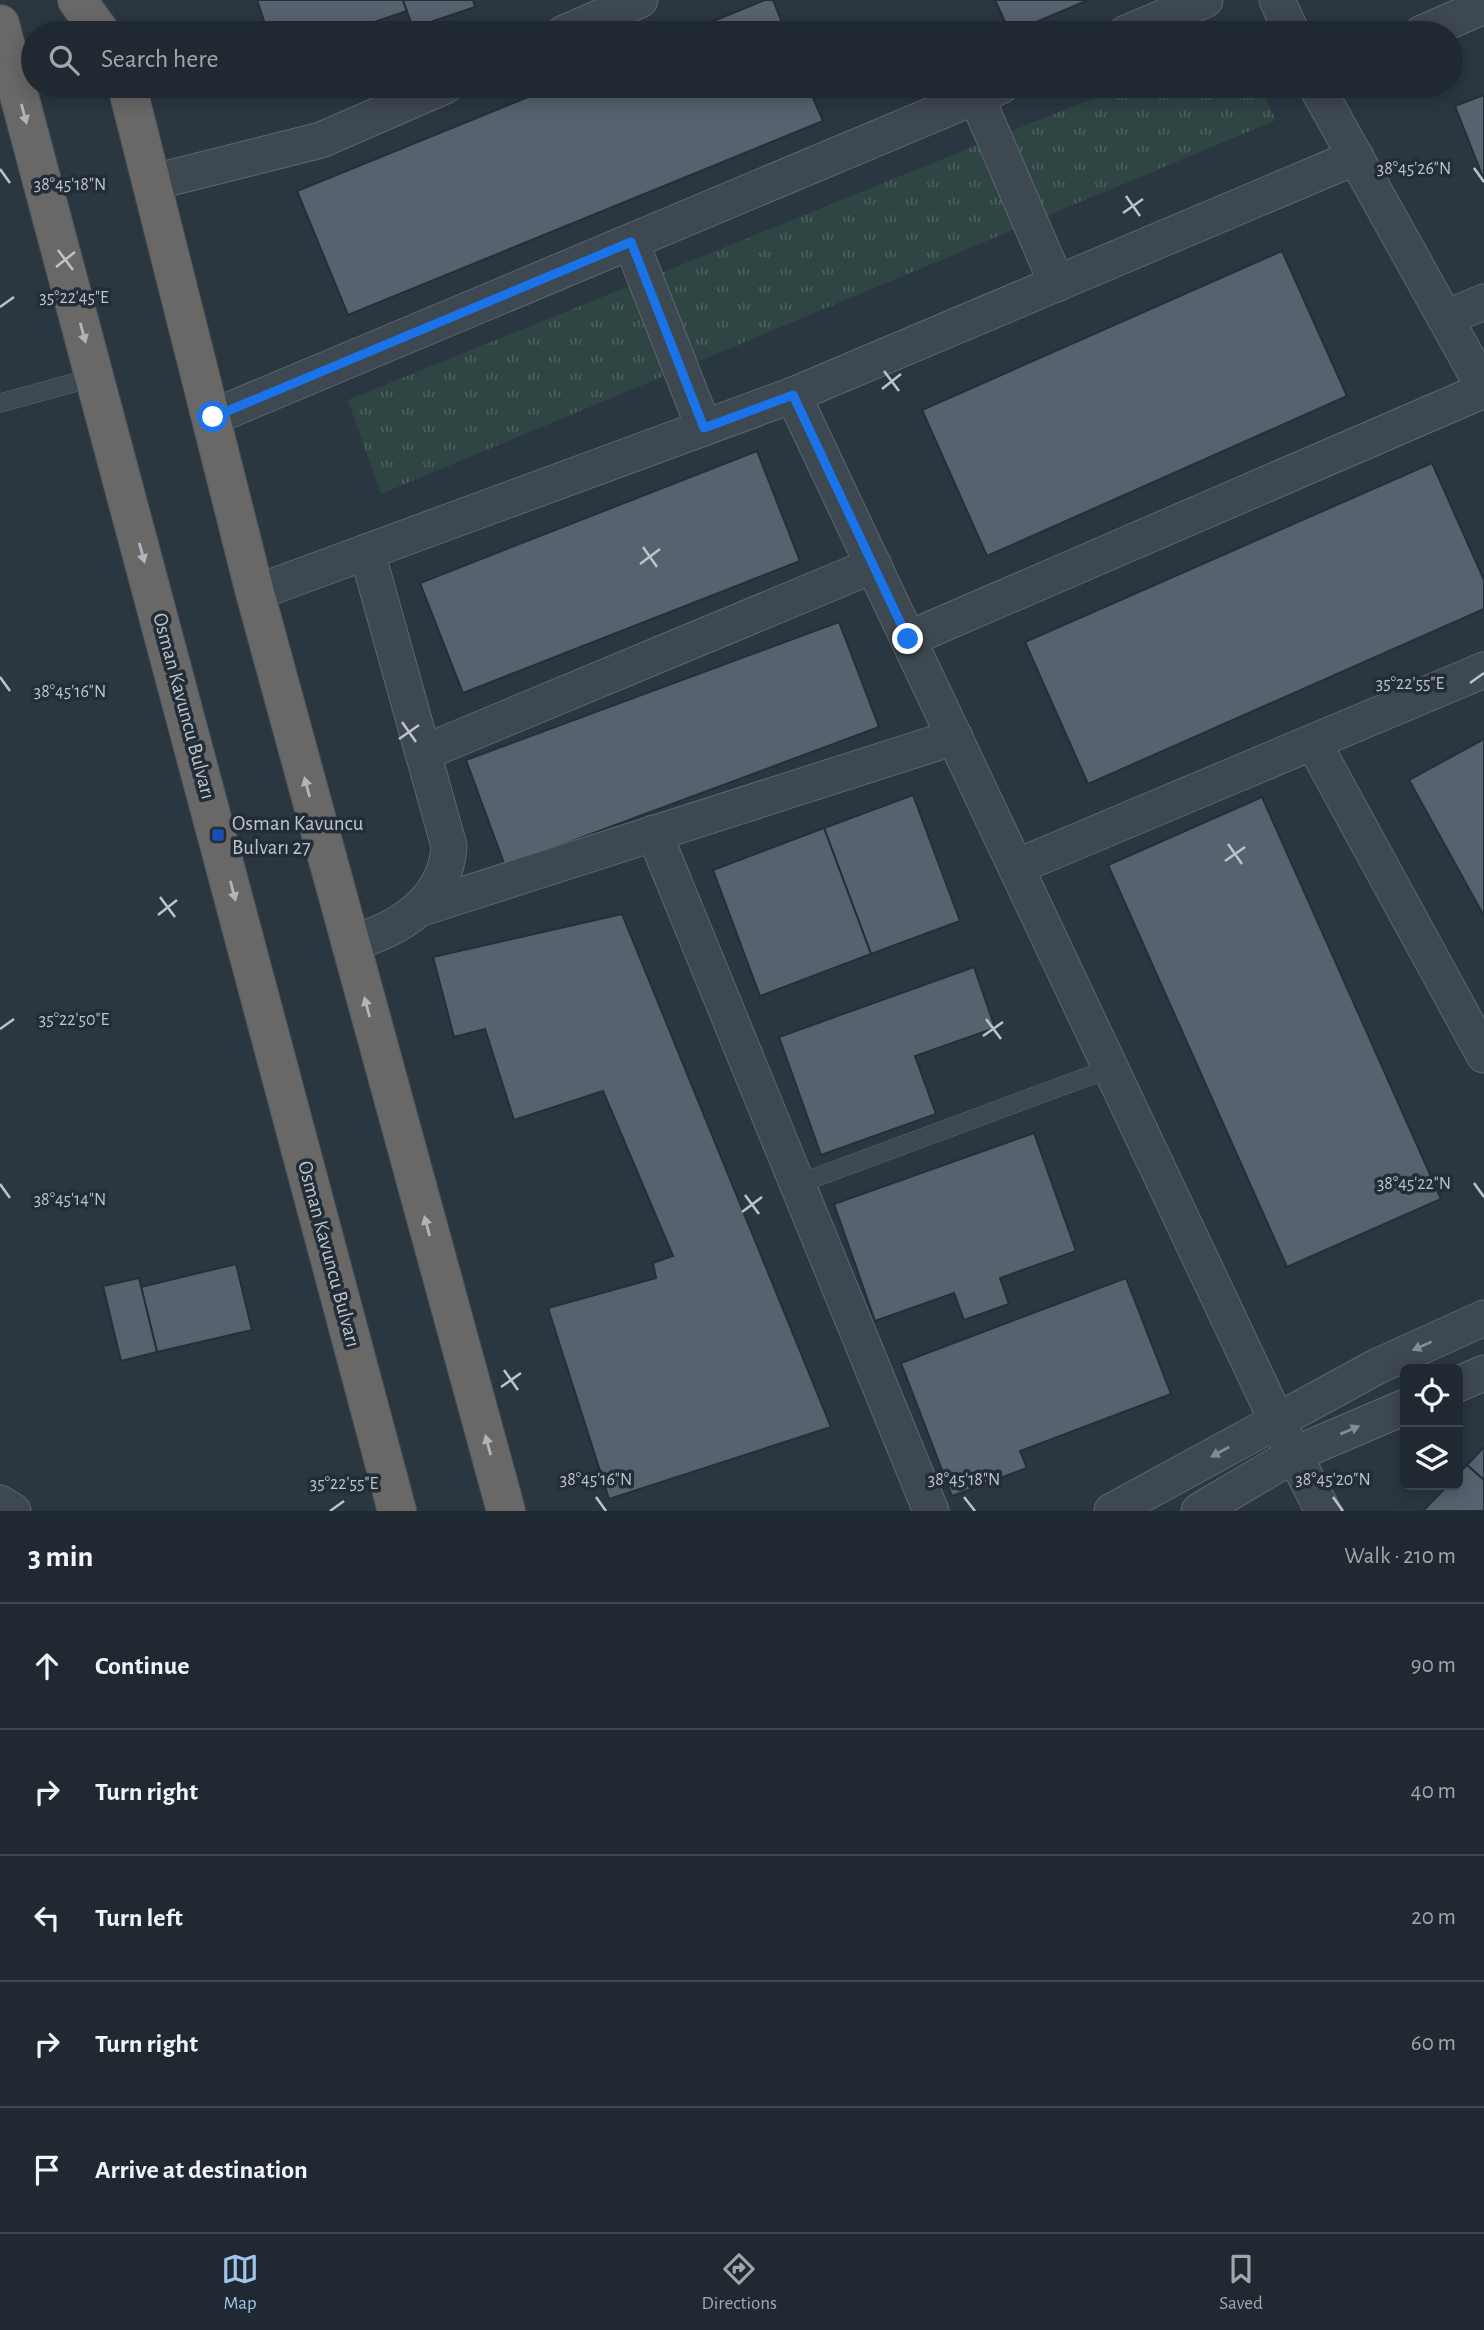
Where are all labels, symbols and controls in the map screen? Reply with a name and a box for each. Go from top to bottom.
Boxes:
search box [21,21,1463,98]
icon: search [45,41,83,79]
text: Search here [101,46,219,72]
one-way arrow [19,103,30,125]
text: 38°45'26"N [1377,160,1451,178]
text: 38°45'18"N [34,176,106,194]
text: 35°22'45"E [39,289,109,307]
one-way arrow [78,323,89,345]
route start [197,401,228,432]
one-way arrow [138,543,148,564]
street label: Osman Kavuncu Bulvarı [149,611,219,801]
route end [892,623,923,654]
text: 35°22'55"E [1376,675,1444,693]
text: 38°45'16"N [34,683,106,701]
one-way arrow [301,776,312,798]
place label: Osman Kavuncu Bulvarı 27 [232,813,364,858]
marker: Osman Kavuncu Bulvarı 27 [210,827,226,843]
one-way arrow [228,880,239,902]
one-way arrow [361,996,371,1017]
text: 35°22'50"E [39,1011,109,1029]
street label: Osman Kavuncu Bulvarı [294,1159,364,1349]
text: 38°45'22"N [1377,1175,1451,1193]
text: 38°45'14"N [34,1191,106,1209]
one-way arrow [421,1215,432,1237]
one-way arrow [1411,1341,1432,1352]
map controls [1400,1364,1463,1490]
button: locate [1400,1364,1463,1427]
one-way arrow [1340,1425,1361,1436]
button: layers [1400,1427,1463,1490]
one-way arrow [482,1434,493,1456]
one-way arrow [1211,1446,1230,1458]
text: 38°45'16"N [560,1471,632,1489]
text: 38°45'18"N [928,1471,1000,1489]
text: 38°45'20"N [1295,1471,1371,1489]
text: 35°22'55"E [310,1475,378,1493]
text: 3 min [28,1542,93,1572]
text: Walk · 210 m [1344,1545,1456,1568]
icon: ahead [28,1647,66,1685]
text: Continue [95,1653,190,1679]
text: 90 m [1411,1654,1456,1677]
icon: right [28,1773,66,1811]
text: Turn right [95,1779,198,1805]
text: 40 m [1411,1780,1456,1803]
icon: left [28,1899,66,1937]
text: Turn left [95,1905,183,1931]
text: 20 m [1411,1906,1456,1929]
icon: right [28,2025,66,2063]
text: Turn right [95,2031,198,2057]
text: 60 m [1411,2032,1456,2055]
icon: arrive [28,2151,66,2189]
text: Arrive at destination [95,2157,308,2183]
tab: Map [221,2250,259,2315]
tab: Directions [701,2250,777,2315]
tab: Saved [1219,2250,1263,2315]

